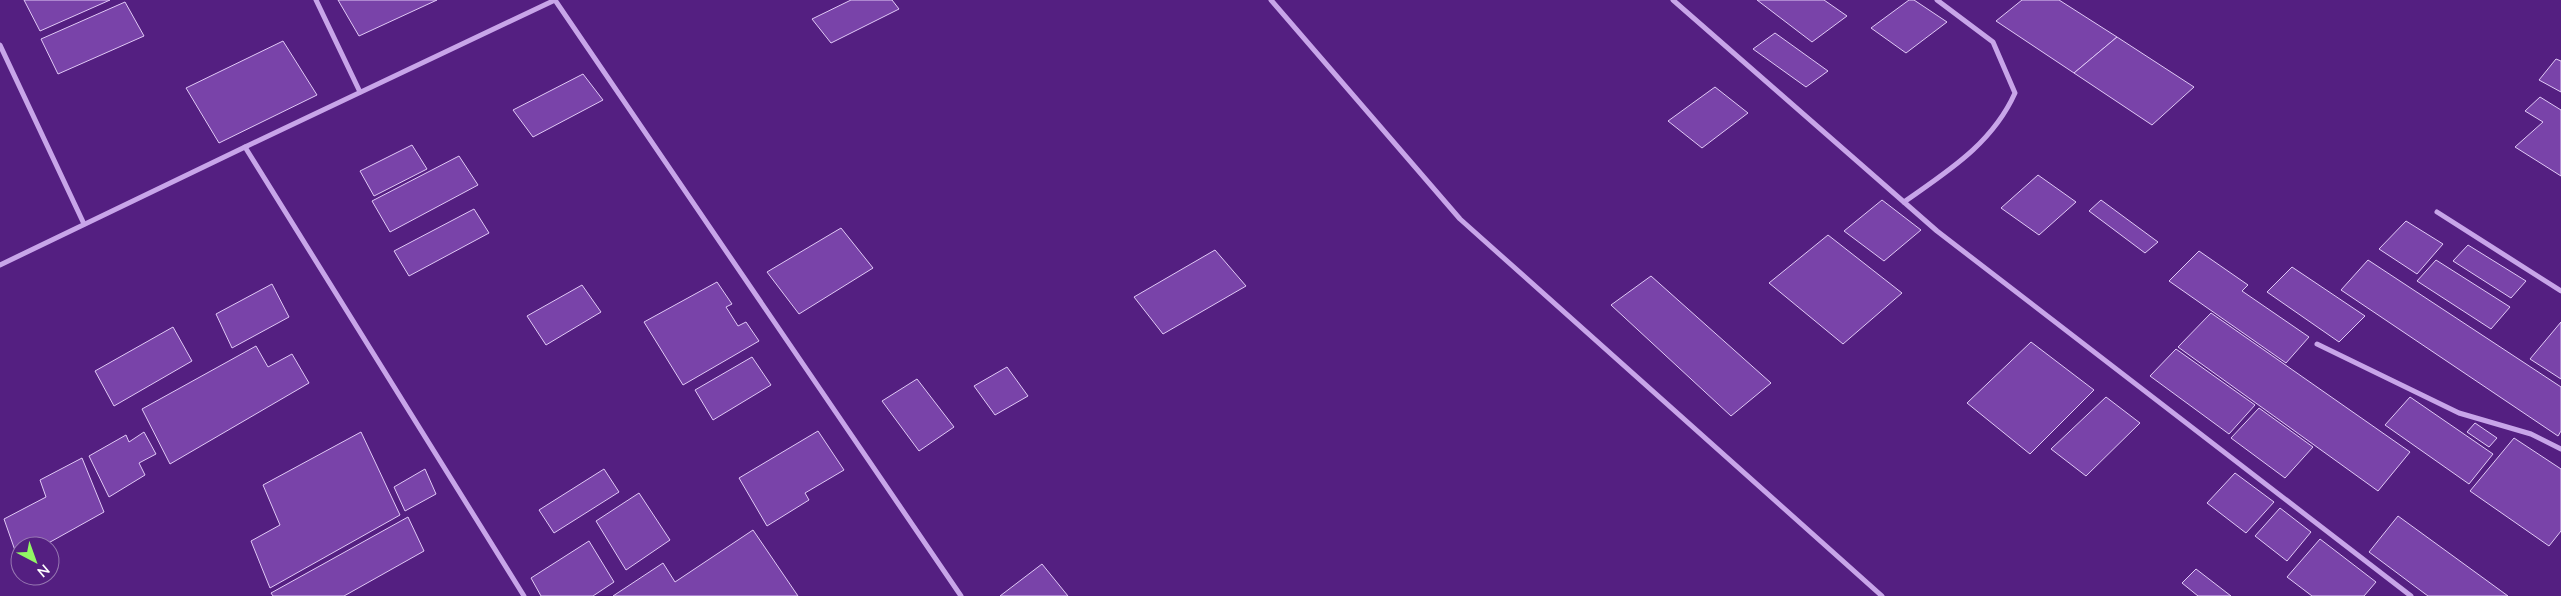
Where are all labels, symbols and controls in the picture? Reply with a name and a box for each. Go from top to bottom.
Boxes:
north arrow [10,536,60,586]
text: N [34,561,54,581]

